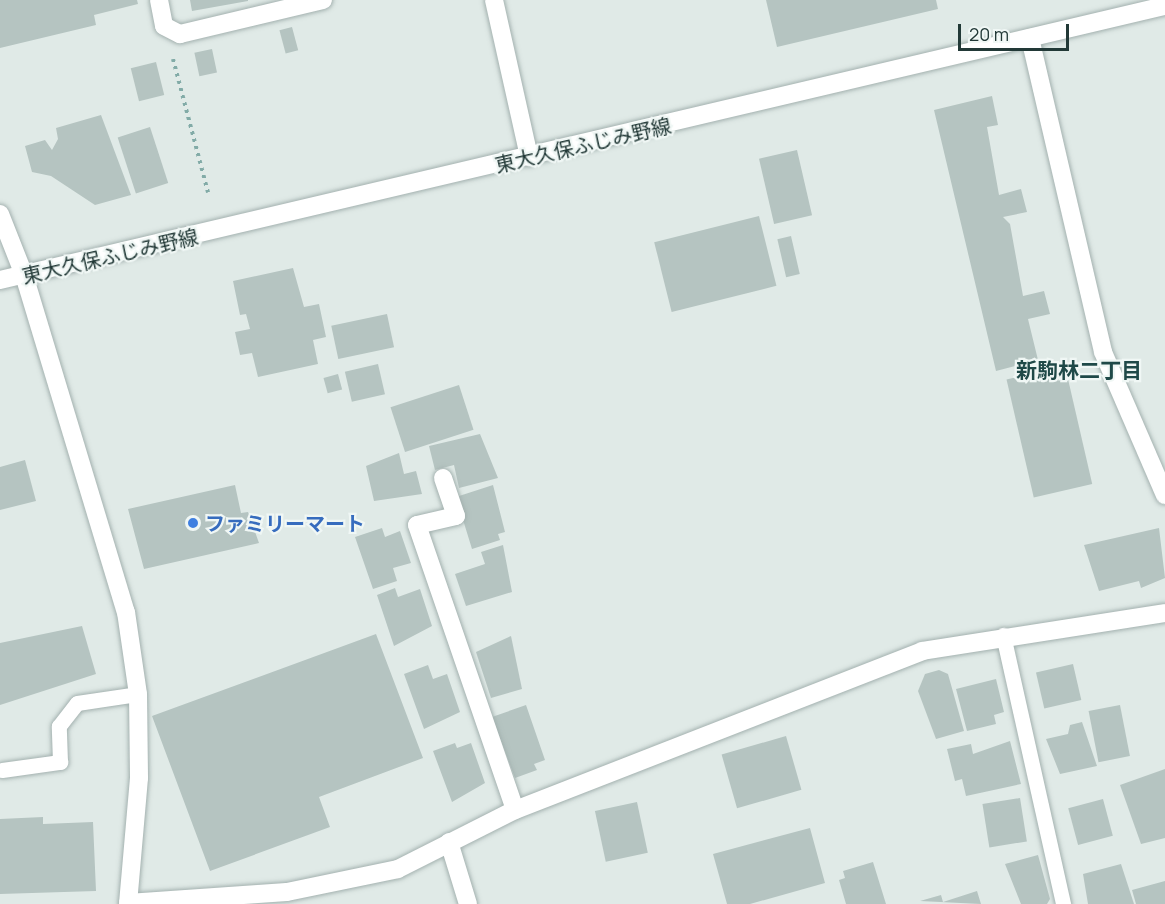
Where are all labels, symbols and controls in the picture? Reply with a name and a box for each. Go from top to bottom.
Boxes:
scale bar [961,12,1072,50]
text: 20 m [969,22,1009,46]
street label: 東大久保ふじみ野線 [493,113,673,177]
street label: 東大久保ふじみ野線 [20,224,200,288]
district label: 新駒林二丁目 [1016,357,1142,383]
place label: ファミリーマート [205,511,365,535]
marker: ファミリーマート [186,516,200,530]

